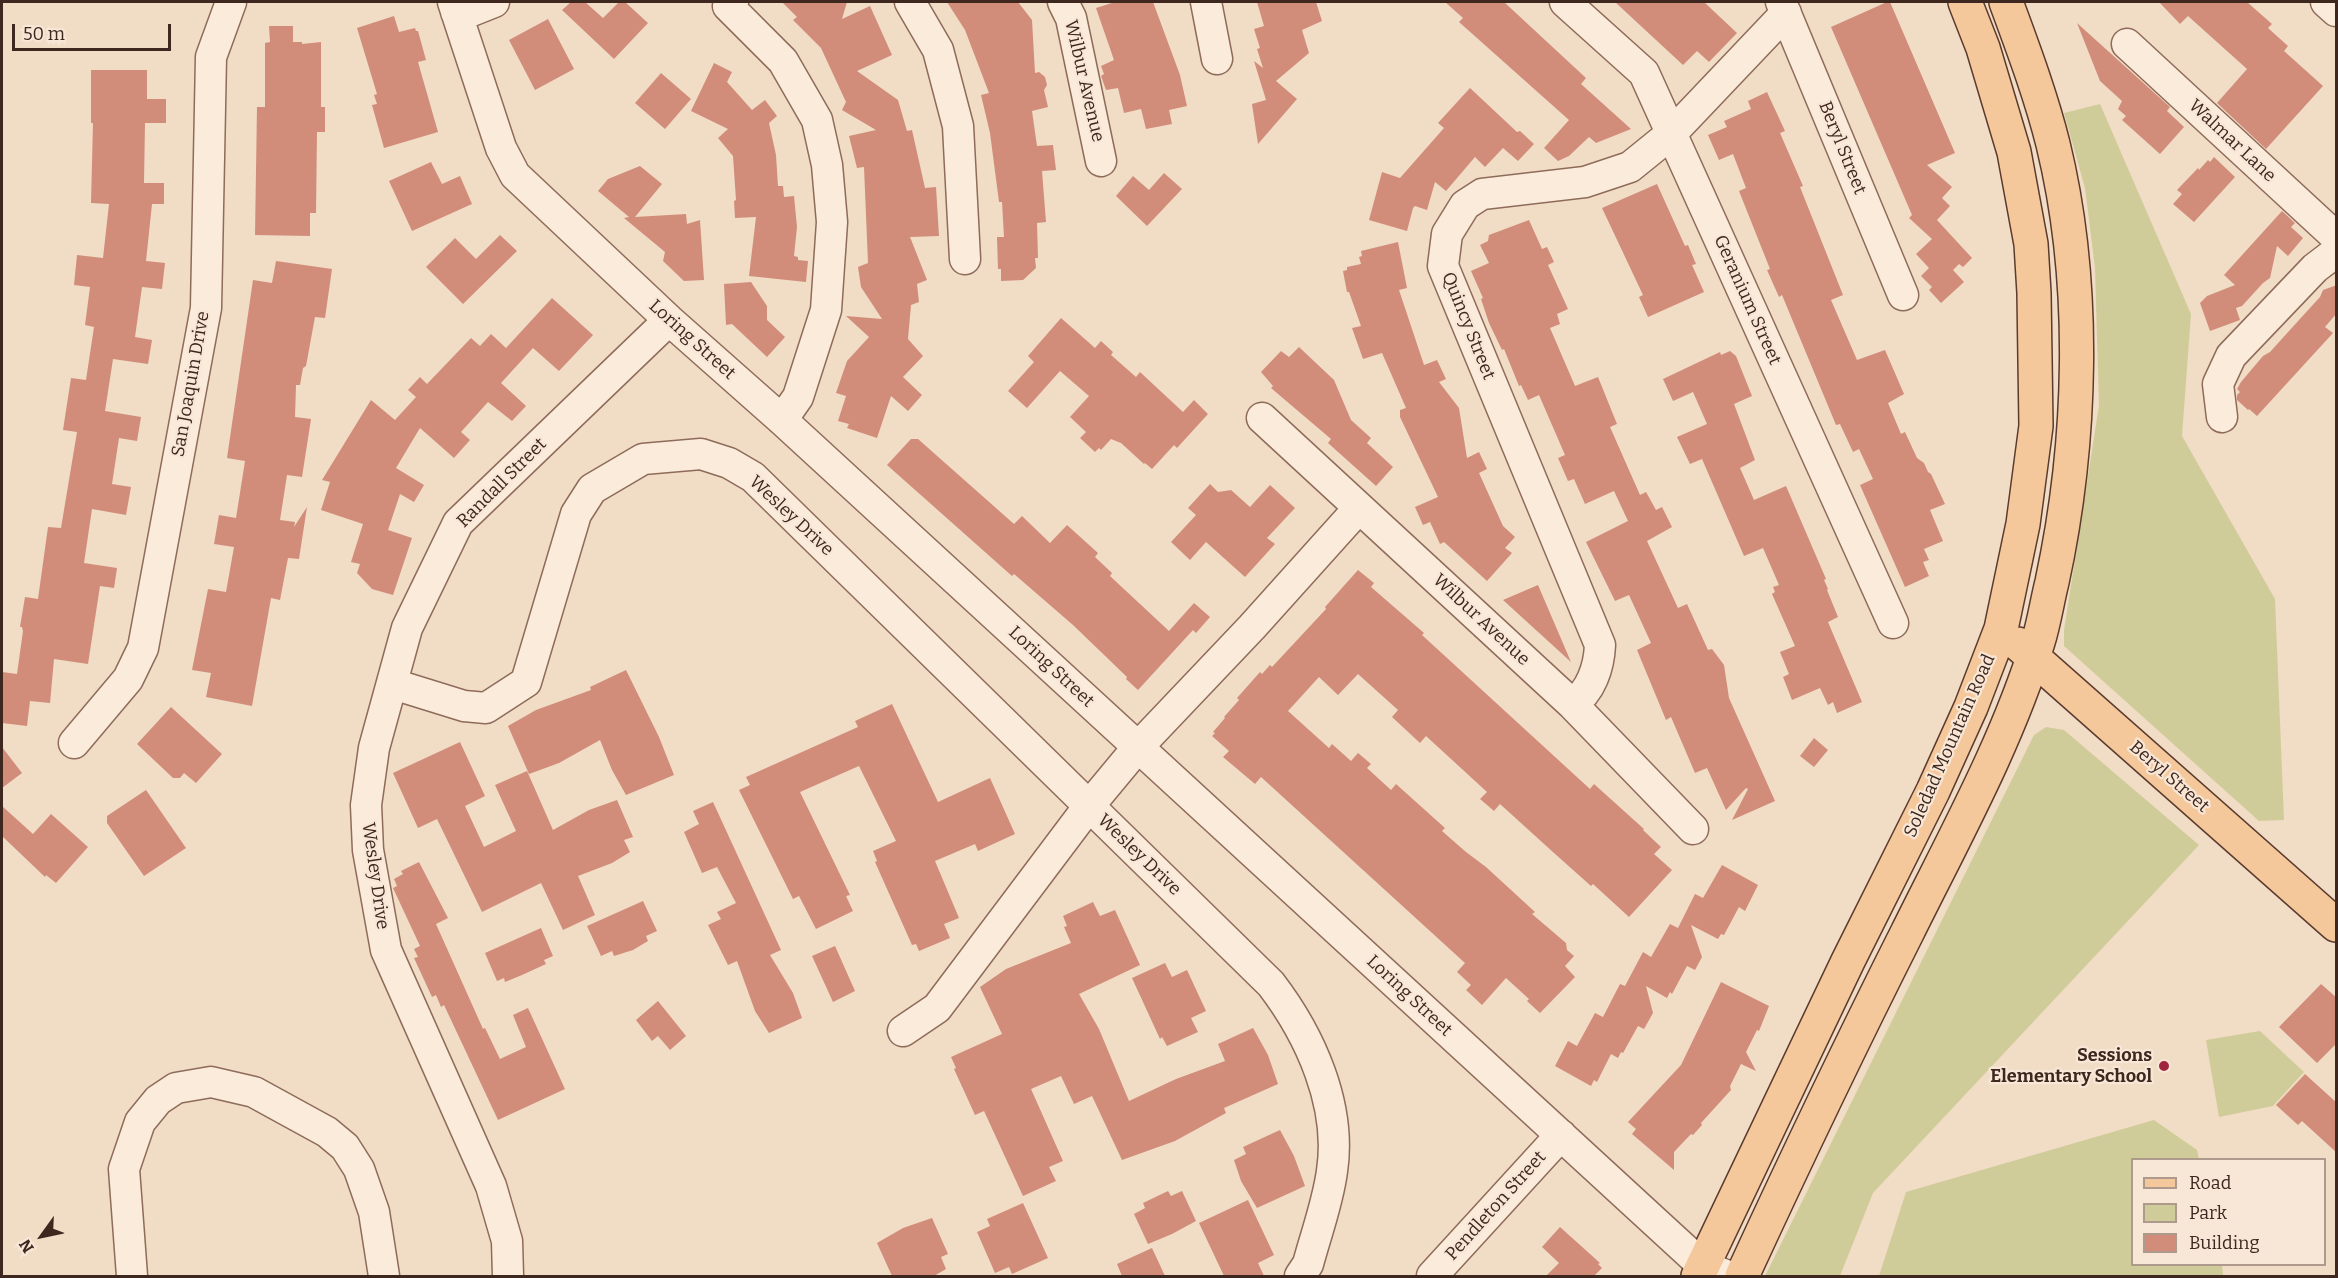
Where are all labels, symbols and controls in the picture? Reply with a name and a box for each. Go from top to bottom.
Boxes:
scale bar [15,12,174,50]
street label: Wilbur Avenue [1059,18,1109,144]
text: 50 m [23,23,65,45]
street label: Walmar Lane [2184,95,2280,187]
street label: Beryl Street [1814,98,1870,198]
street label: Geranium Street [1709,232,1785,368]
street label: Quincy Street [1437,269,1499,383]
street label: Loring Street [644,295,740,385]
street label: San Joaquin Drive [168,310,214,458]
street label: Randall Street [453,434,551,532]
street label: Wesley Drive [744,471,838,561]
street label: Wilbur Avenue [1428,570,1534,670]
street label: Loring Street [1004,622,1098,712]
street label: Soledad Mountain Road [1900,651,2000,841]
street label: Beryl Street [2125,737,2213,817]
street label: Wesley Drive [1093,810,1185,900]
street label: Wesley Drive [357,821,393,931]
street label: Loring Street [1362,951,1456,1041]
place label: Sessions Elementary School [1990,1045,2152,1088]
marker: Sessions Elementary School [2157,1059,2171,1073]
street label: Pendleton Street [1441,1147,1551,1265]
legend [2131,1158,2326,1266]
text: Road [2189,1172,2231,1194]
text: Park [2189,1202,2227,1224]
north arrow [12,1206,72,1266]
text: Building [2189,1232,2260,1254]
text: N [15,1236,38,1256]

